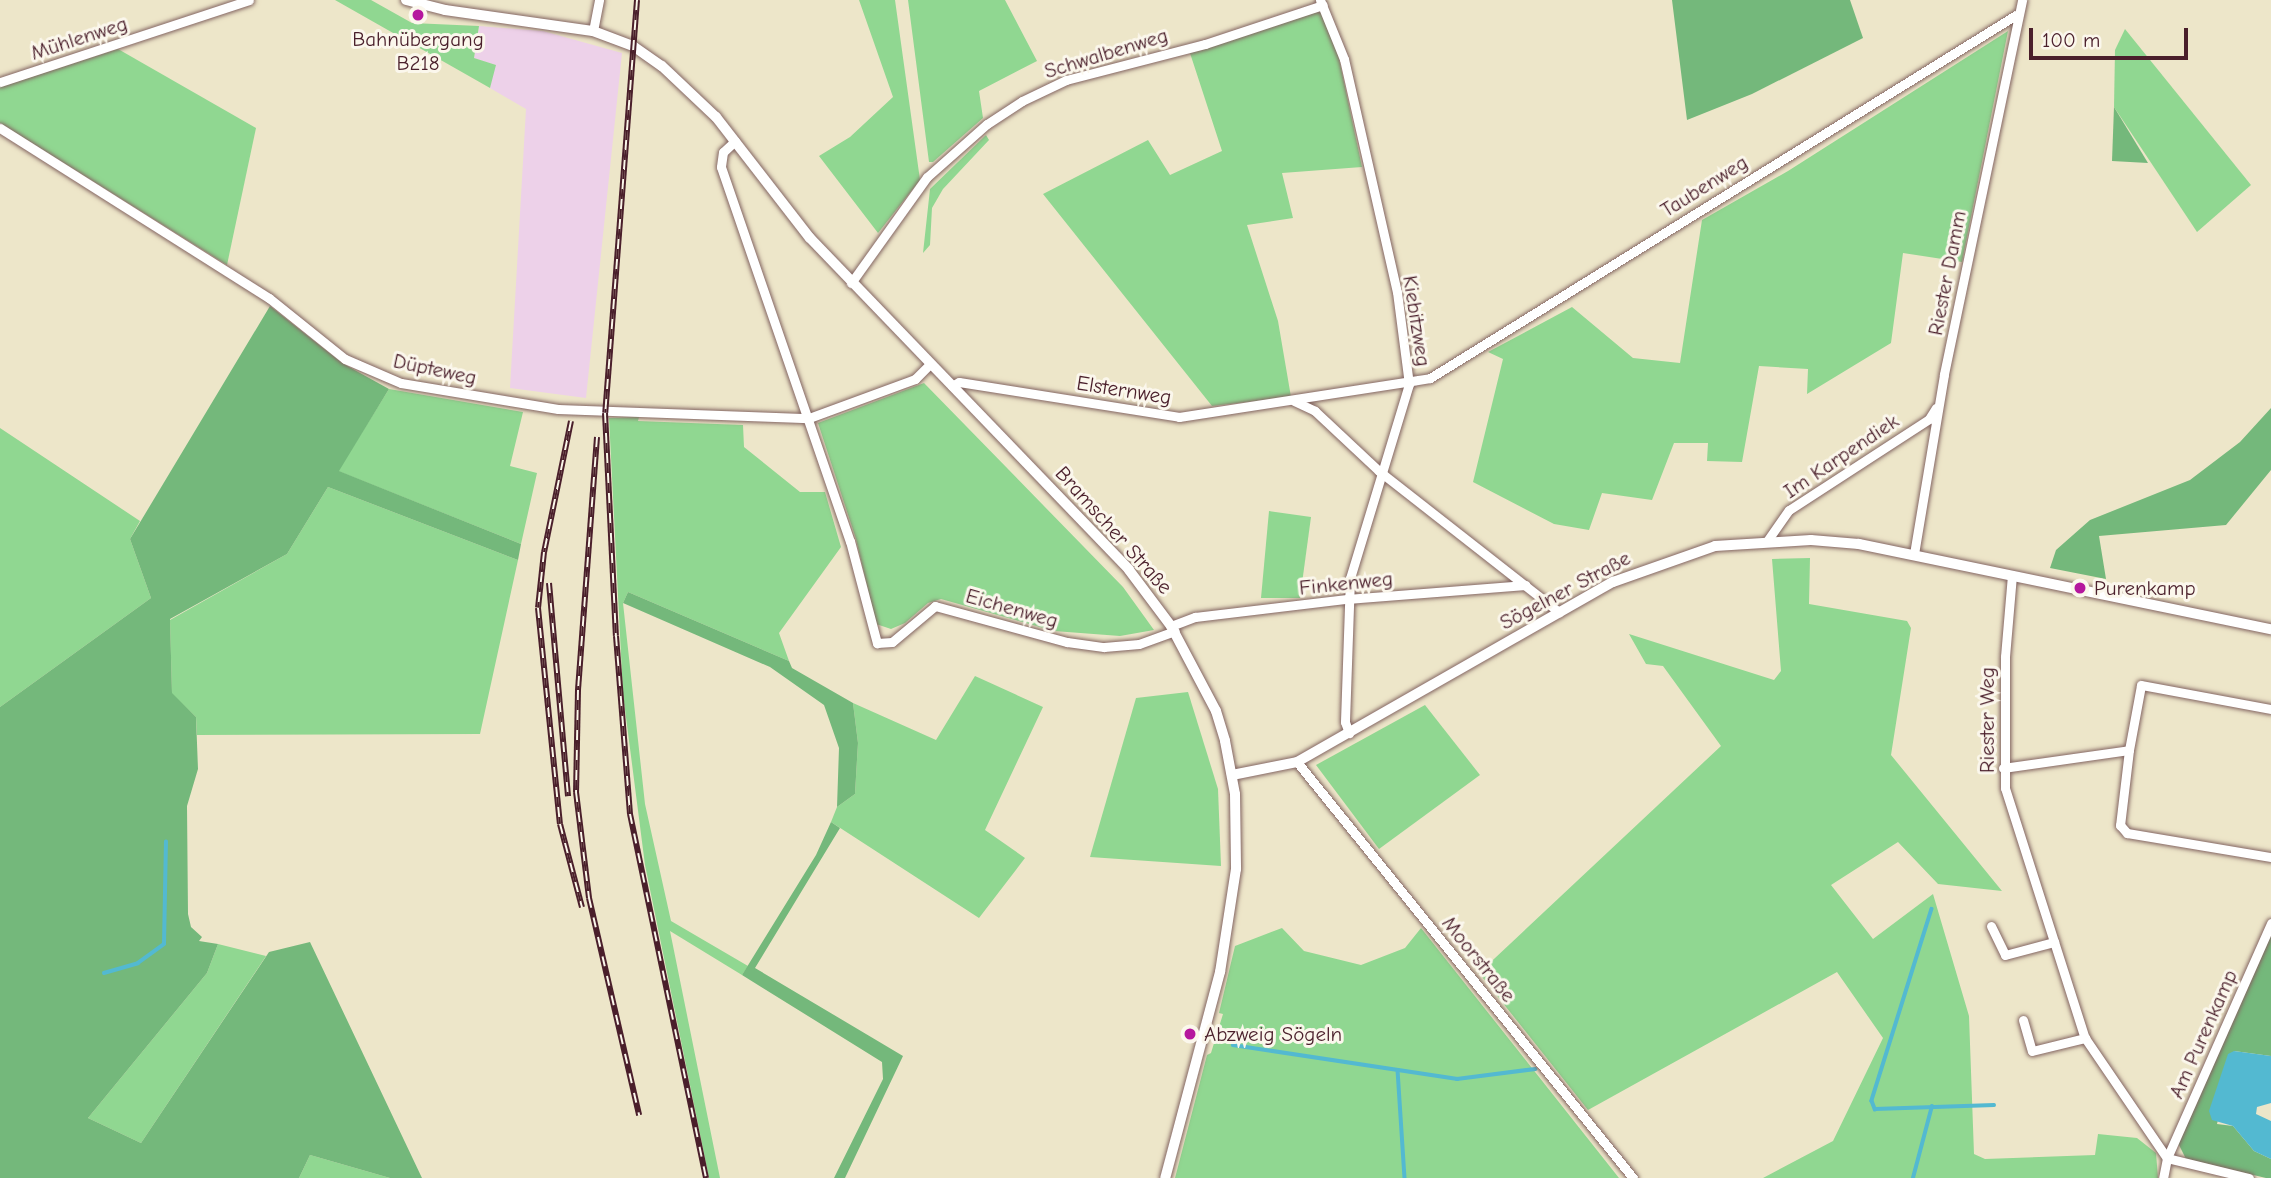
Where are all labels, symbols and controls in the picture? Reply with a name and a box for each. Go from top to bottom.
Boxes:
marker: Bahnübergang B218 [410,7,426,23]
street label: Mühlenweg [27,11,131,65]
scale bar [2033,14,2192,58]
street label: Schwalbenweg [1041,22,1171,84]
place label: Bahnübergang B218 [352,26,484,76]
text: 100 m [2042,28,2100,52]
street label: Taubenweg [1656,149,1752,223]
street label: Riester Damm [1923,208,1971,338]
street label: Kiebitzweg [1397,274,1437,368]
street label: Düpteweg [391,348,479,390]
street label: Elsternweg [1075,370,1173,410]
street label: Im Karpendiek [1779,408,1903,504]
street label: Bramscher Straße [1050,461,1178,599]
street label: Sögelner Straße [1495,545,1635,635]
street label: Finkenweg [1298,566,1394,600]
place label: Purenkamp [2094,575,2196,601]
marker: Purenkamp [2072,580,2088,596]
street label: Eichenweg [963,583,1061,633]
street label: Riester Weg [1974,667,2000,773]
street label: Moorstraße [1437,911,1521,1007]
street label: Am Purenkamp [2163,966,2243,1102]
place label: Abzweig Sögeln [1204,1021,1342,1047]
marker: Abzweig Sögeln [1182,1026,1198,1042]

